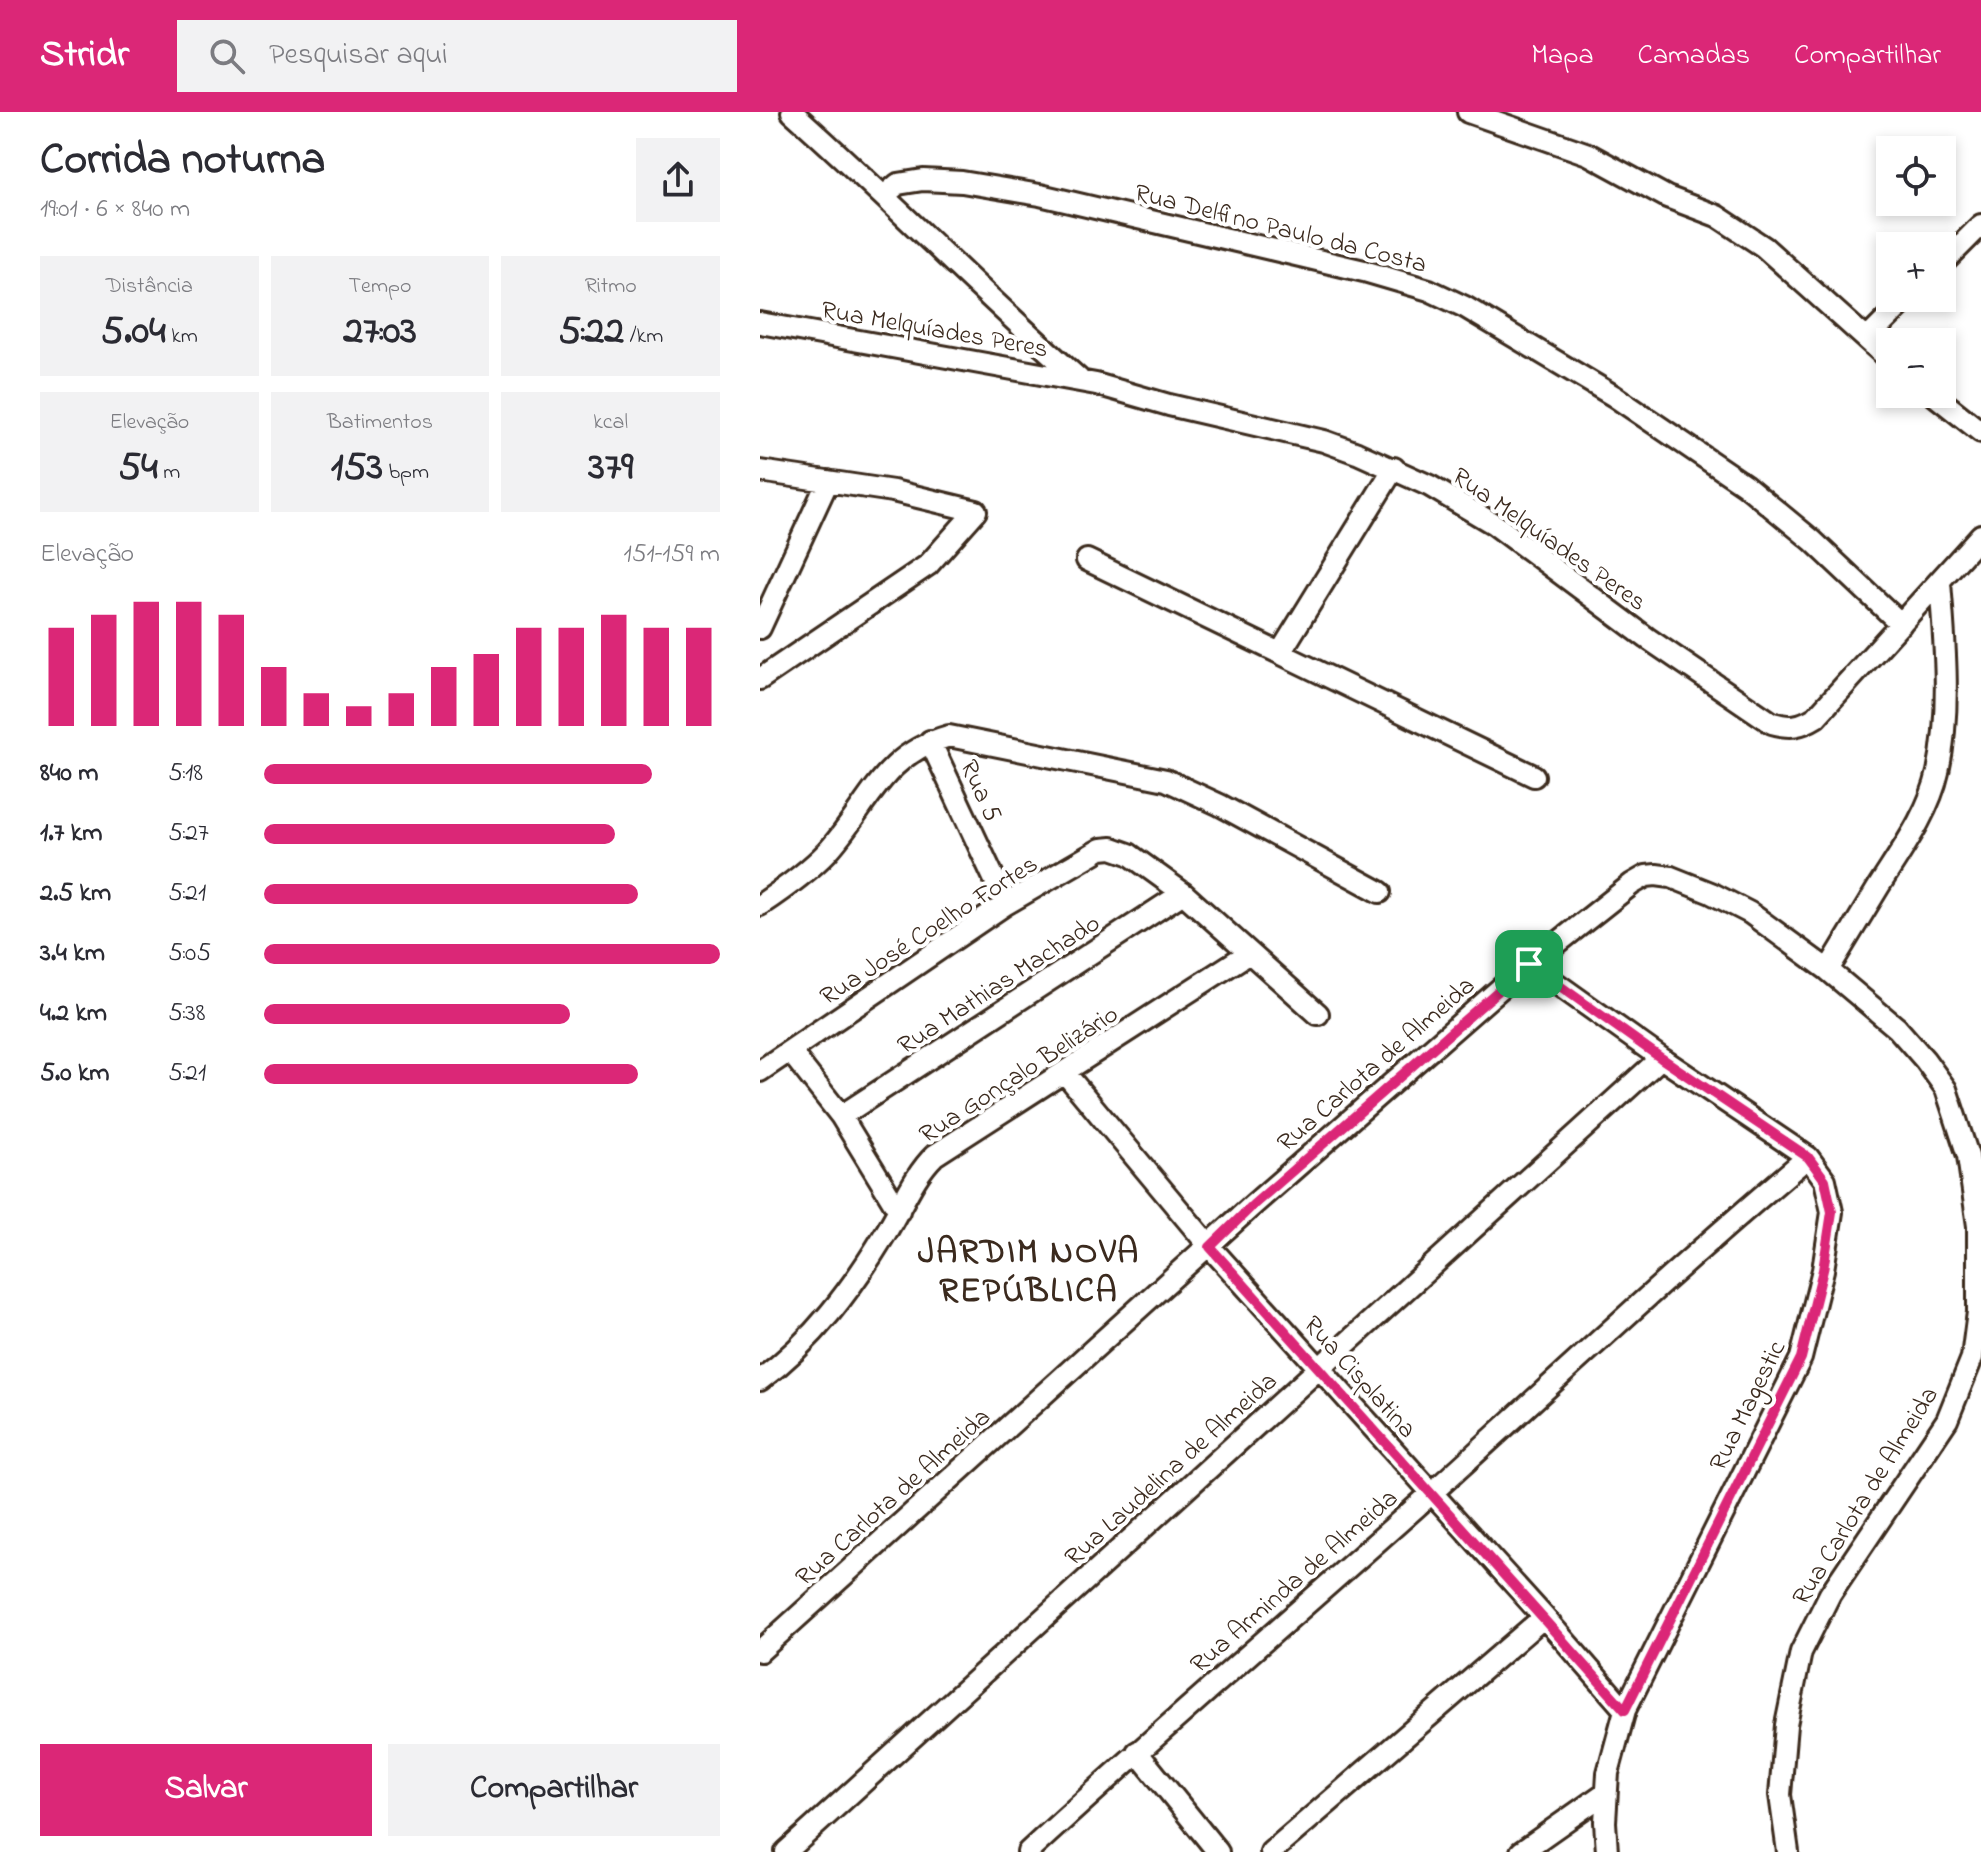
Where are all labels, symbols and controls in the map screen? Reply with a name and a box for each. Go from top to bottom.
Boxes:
search box [177,20,737,92]
text: Stridr [40,28,129,84]
icon: search [205,34,249,78]
text: Pesquisar aqui [269,34,448,78]
text: Mapa [1531,36,1594,77]
text: Camadas [1638,36,1750,77]
text: Compartilhar [1794,36,1941,77]
text: Corrida noturna [40,129,325,193]
map controls [1876,136,1956,408]
button: locate [1876,136,1956,216]
button: share [636,138,720,222]
street label: Rua Delfino Paulo da Costa [1130,175,1430,285]
text: 19:01 · 6 × 840 m [40,191,190,229]
button: + [1876,232,1956,312]
text: Distância [106,271,193,303]
text: Tempo [349,271,411,303]
text: Ritmo [585,271,637,303]
street label: Rua Melquíades Peres [818,292,1051,370]
text: 5.04 [101,303,166,362]
text: 27:03 [343,303,417,362]
text: 5:22 [558,303,624,362]
text: km [166,321,198,353]
text: /km [624,321,663,353]
button: − [1876,328,1956,408]
text: Elevação [110,407,189,439]
text: Batimentos [327,407,433,439]
text: kcal [593,407,628,439]
text: 54 [118,439,158,498]
text: 153 [331,439,383,498]
text: 379 [588,439,633,498]
text: m [158,457,180,489]
text: bpm [383,457,429,489]
street label: Rua Melquíades Peres [1443,459,1653,622]
text: Elevação [40,536,134,574]
text: 151–159 m [623,536,720,574]
street label: Rua 5 [948,754,1010,829]
text: 840 m [40,755,98,793]
text: 5:18 [168,755,203,793]
text: 1.7 km [40,815,102,853]
text: 5:27 [168,815,209,853]
street label: Rua José Coelho Fortes [813,847,1046,1016]
text: 2.5 km [40,875,111,913]
text: 5:21 [168,875,206,913]
street label: Rua Mathias Machado [891,906,1109,1065]
pin [1495,930,1563,998]
text: 3.4 km [40,935,105,973]
text: 5:05 [168,935,211,973]
icon: arrive [1507,942,1551,986]
street label: Rua Carlota de Almeida [1270,968,1484,1162]
text: 4.2 km [40,995,107,1033]
text: 5:38 [168,995,206,1033]
street label: Rua Gonçalo Belizário [912,997,1127,1154]
text: 5.0 km [40,1055,109,1093]
text: 5:21 [168,1055,206,1093]
district label: JARDIM NOVA REPÚBLICA [918,1229,1140,1318]
street label: Rua Cisplatina [1293,1308,1424,1448]
street label: Rua Magestic [1701,1334,1797,1478]
street label: Rua Laudelina de Almeida [1057,1364,1287,1576]
street label: Rua Carlota de Almeida [1784,1380,1949,1613]
street label: Rua Carlota de Almeida [788,1400,1000,1597]
street label: Rua Arminda de Almeida [1183,1481,1407,1684]
button: Salvar [40,1744,372,1836]
button: Compartilhar [388,1744,720,1836]

